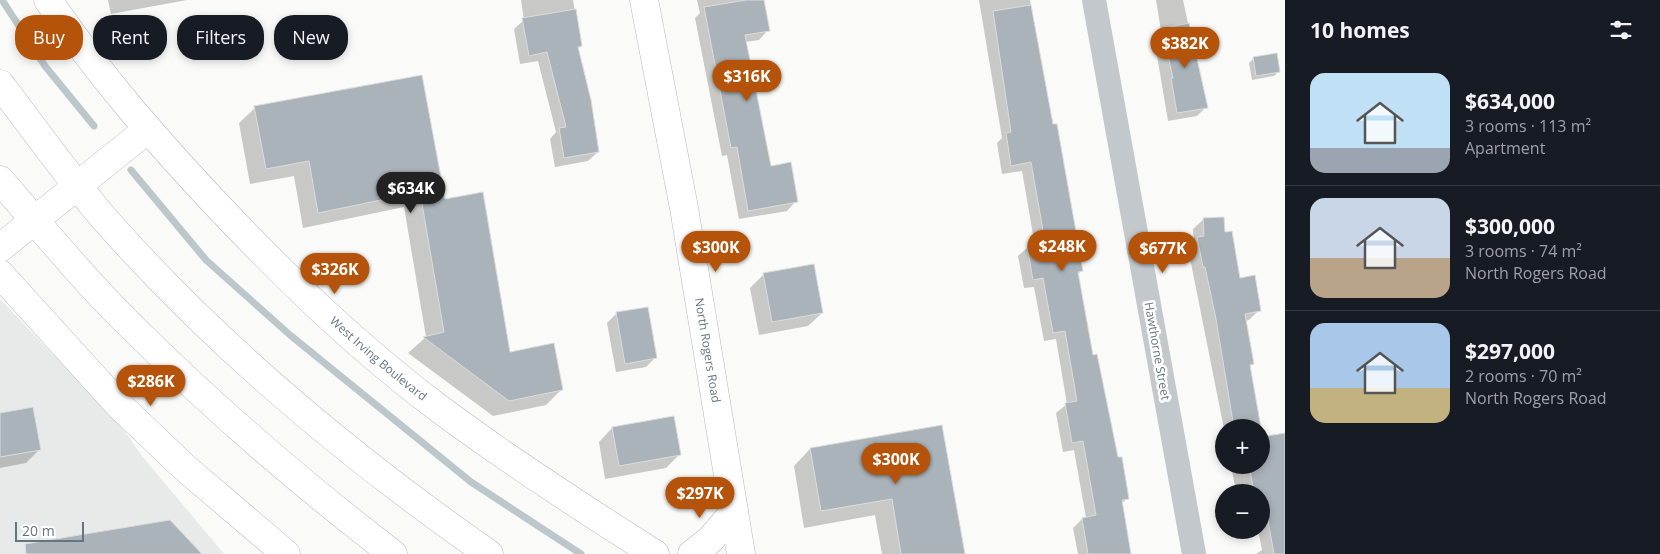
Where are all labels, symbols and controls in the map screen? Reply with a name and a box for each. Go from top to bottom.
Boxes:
chip: Buy [15,15,83,60]
chip: Rent [93,15,167,60]
chip: Filters [177,15,264,60]
chip: New [274,15,348,60]
text: 10 homes [1310,16,1410,44]
icon: filters [1607,16,1635,44]
pin: $382K [1150,27,1220,69]
text: $382K [1161,32,1209,54]
pin: $316K [712,59,782,102]
text: $316K [723,65,771,87]
text: $634,000 [1465,87,1555,115]
icon: home [1350,93,1410,153]
text: 3 rooms · 113 m² [1465,115,1591,137]
text: Apartment [1465,137,1545,159]
pin: $634K [376,172,446,214]
text: $634K [387,177,435,199]
text: $300,000 [1465,212,1555,240]
icon: home [1350,218,1410,278]
pin: $300K [681,230,751,273]
pin: $248K [1027,230,1097,272]
pin: $677K [1128,232,1198,274]
text: $248K [1038,235,1086,257]
text: $300K [692,236,740,258]
text: $677K [1139,237,1187,259]
text: 3 rooms · 74 m² [1465,240,1582,262]
pin: $326K [300,252,370,295]
text: $326K [311,258,359,280]
text: North Rogers Road [1465,262,1607,284]
street label: North Rogers Road [691,296,725,404]
street label: Hawthorne Street [1140,301,1174,401]
street label: West Irving Boulevard [326,312,431,404]
text: $297,000 [1465,337,1555,365]
icon: home [1350,343,1410,403]
pin: $286K [116,364,186,407]
text: 2 rooms · 70 m² [1465,365,1582,387]
text: $286K [127,370,175,392]
text: North Rogers Road [1465,387,1607,409]
map controls [1215,419,1270,539]
button: + [1215,419,1270,474]
pin: $300K [861,442,931,485]
text: $300K [872,448,920,470]
pin: $297K [665,476,735,519]
text: $297K [676,482,724,504]
button: − [1215,484,1270,539]
scale bar [15,519,84,542]
text: 20 m [22,521,55,540]

